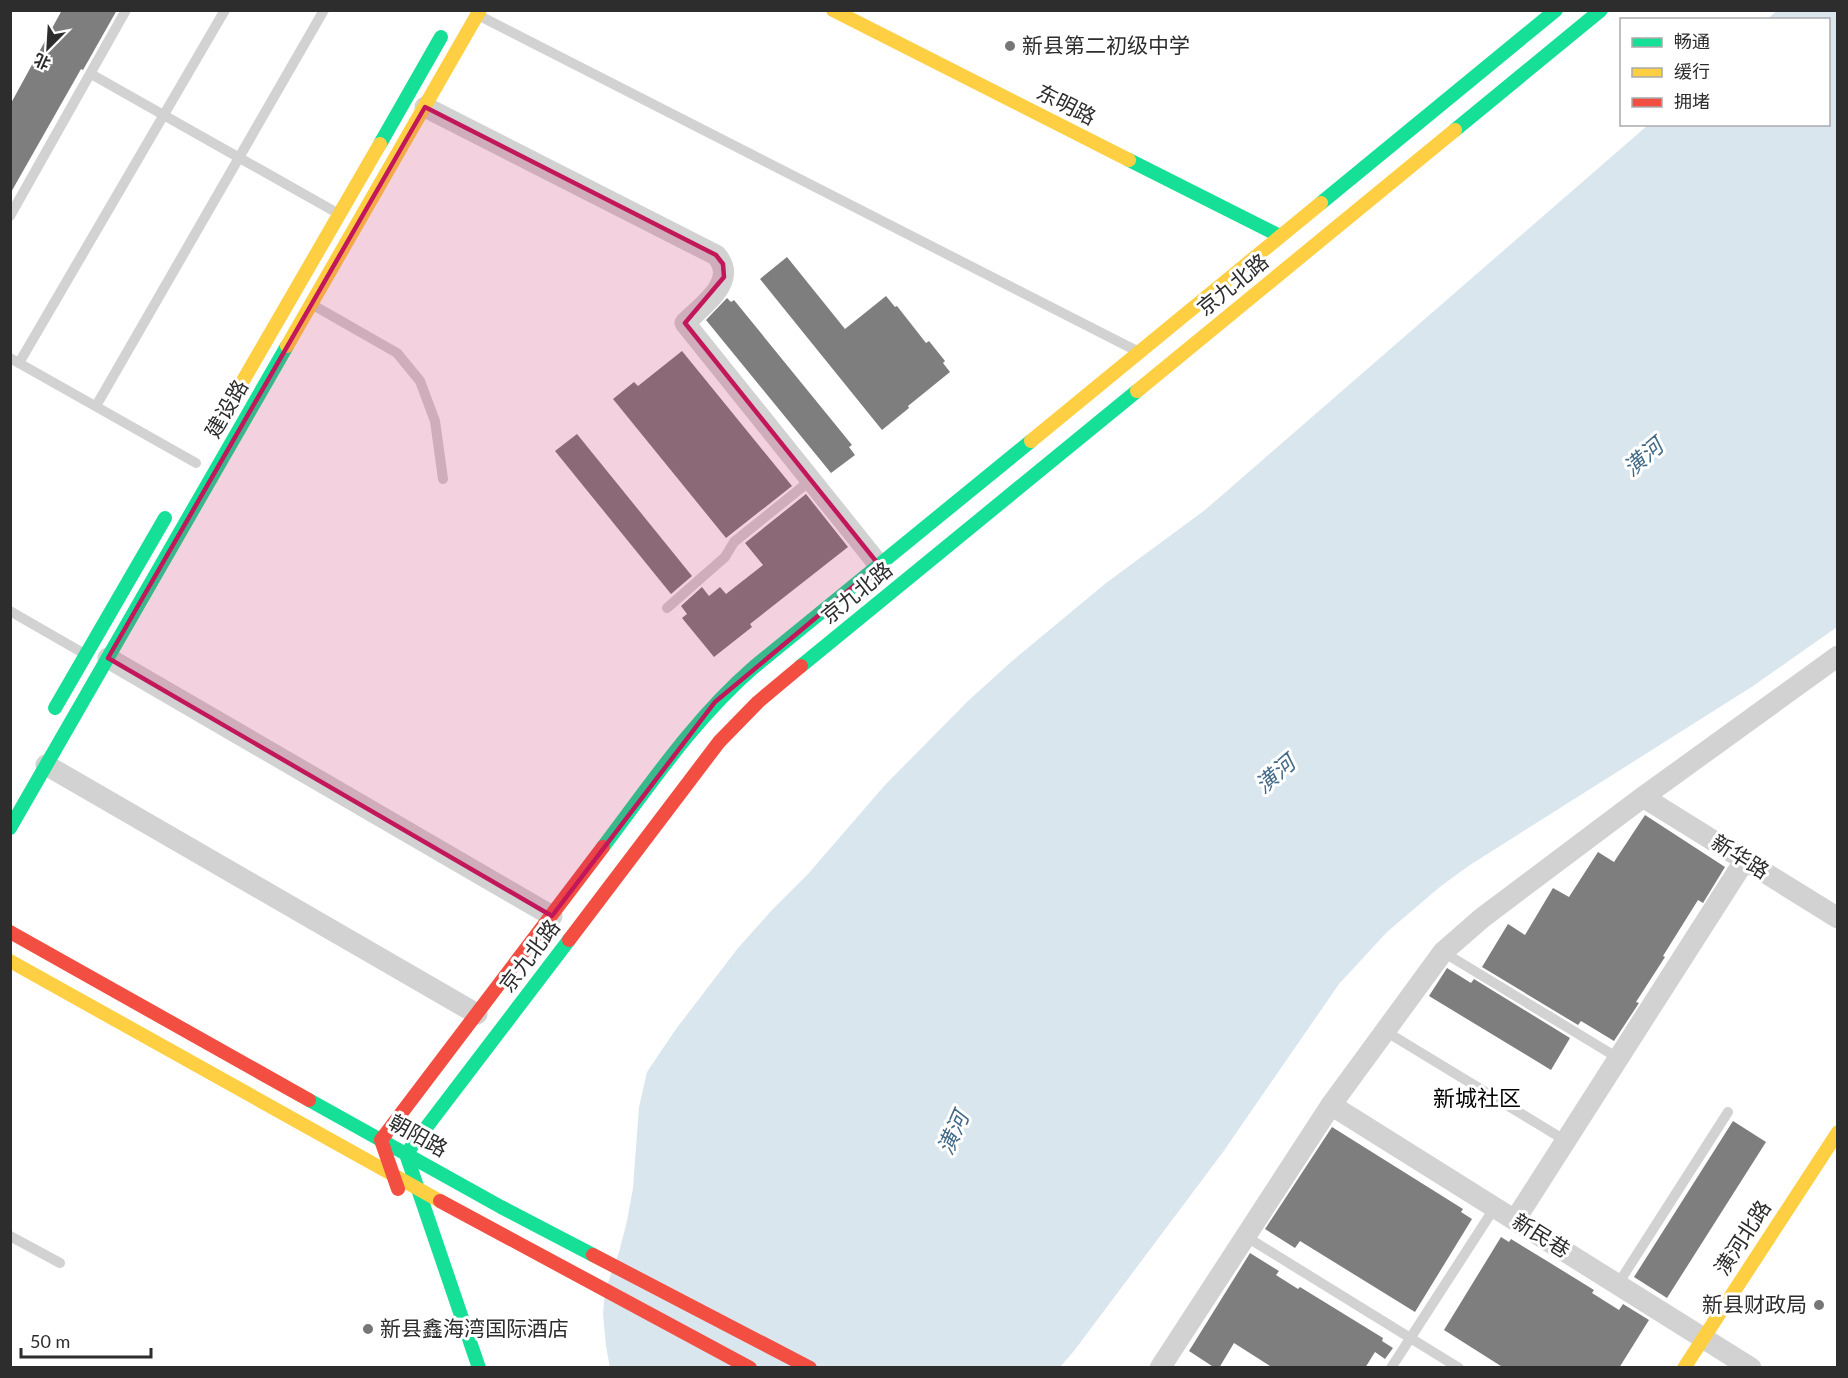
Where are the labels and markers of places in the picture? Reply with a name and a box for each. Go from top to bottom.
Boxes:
place label: 新县第二初级中学 [1022,32,1190,57]
marker: 新县第二初级中学 [1003,39,1017,53]
place label: 新县财政局 [1702,1291,1807,1316]
marker: 新县财政局 [1812,1298,1826,1312]
place label: 新县鑫海湾国际酒店 [380,1315,569,1340]
marker: 新县鑫海湾国际酒店 [361,1322,375,1336]

